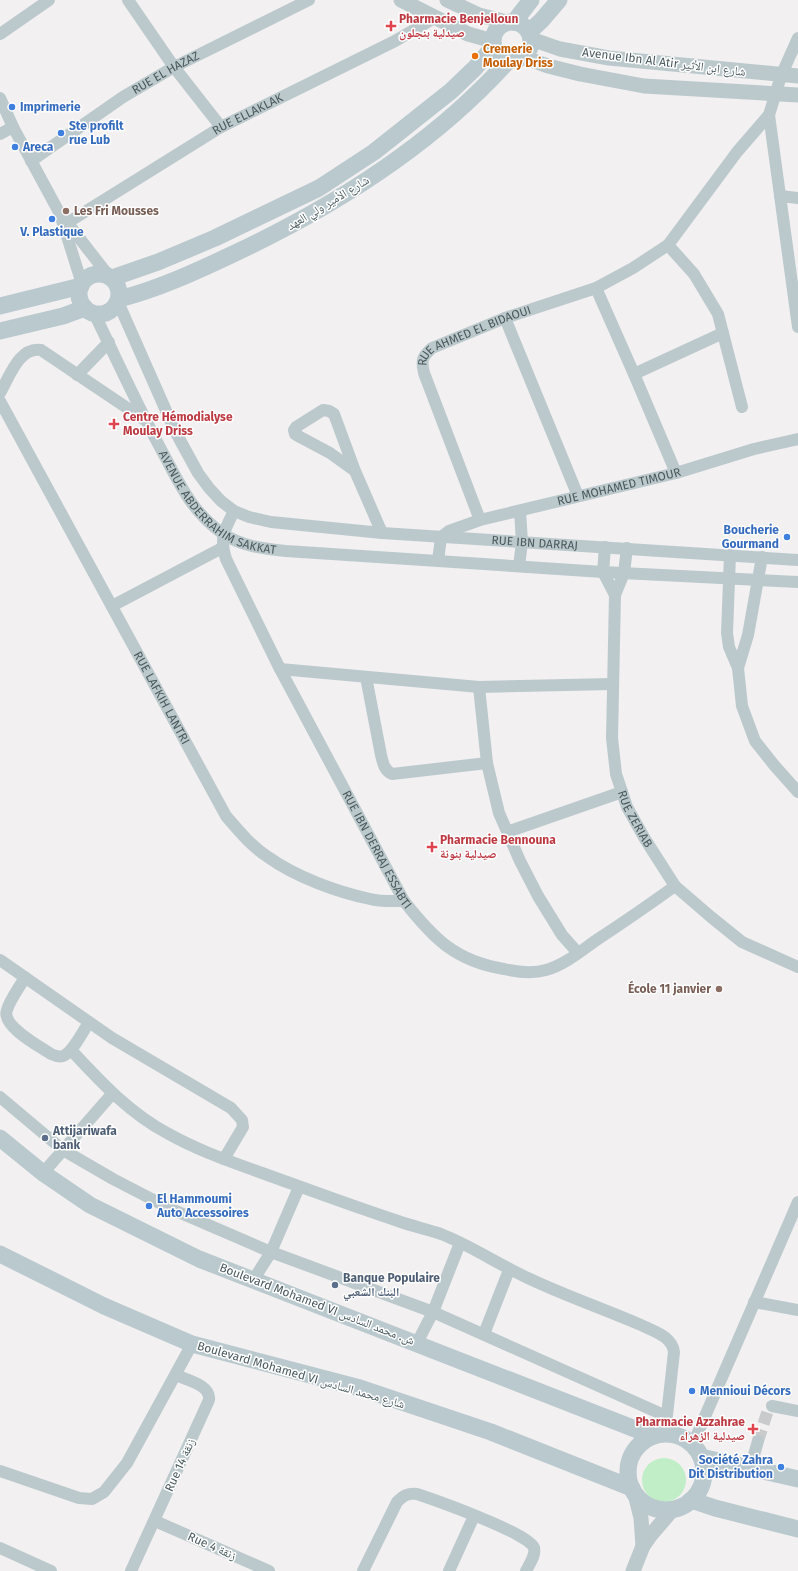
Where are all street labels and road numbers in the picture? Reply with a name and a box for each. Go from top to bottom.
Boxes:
street label: Avenue Ibn Al Atir شارع ابن الأثير [581,45,747,80]
street label: RUE EL HAZAZ [129,49,201,97]
street label: RUE ELLAKLAK [210,90,286,138]
street label: شارع الأمير ولي العهد [284,173,373,236]
street label: RUE AHMED EL BIDAOUI [415,303,533,366]
street label: AVENUE ABDERRAHIM SAKKAT [156,448,278,557]
street label: RUE MOHAMED TIMOUR [556,465,682,508]
street label: RUE IBN DARRAJ [491,533,578,553]
street label: RUE LAFKIH LANTRI [131,649,193,747]
street label: RUE IBN DERRAJ ESSABTI [339,788,415,912]
street label: RUE ZERIAB [615,788,655,850]
street label: Boulevard Mohamed VI ش. محمد السادس [218,1260,416,1348]
street label: Boulevard Mohamed VI شارع محمد السادس [195,1339,407,1412]
street label: Rue 14 زنقة [162,1436,198,1494]
street label: Rue 4 زنقة [186,1529,239,1563]

